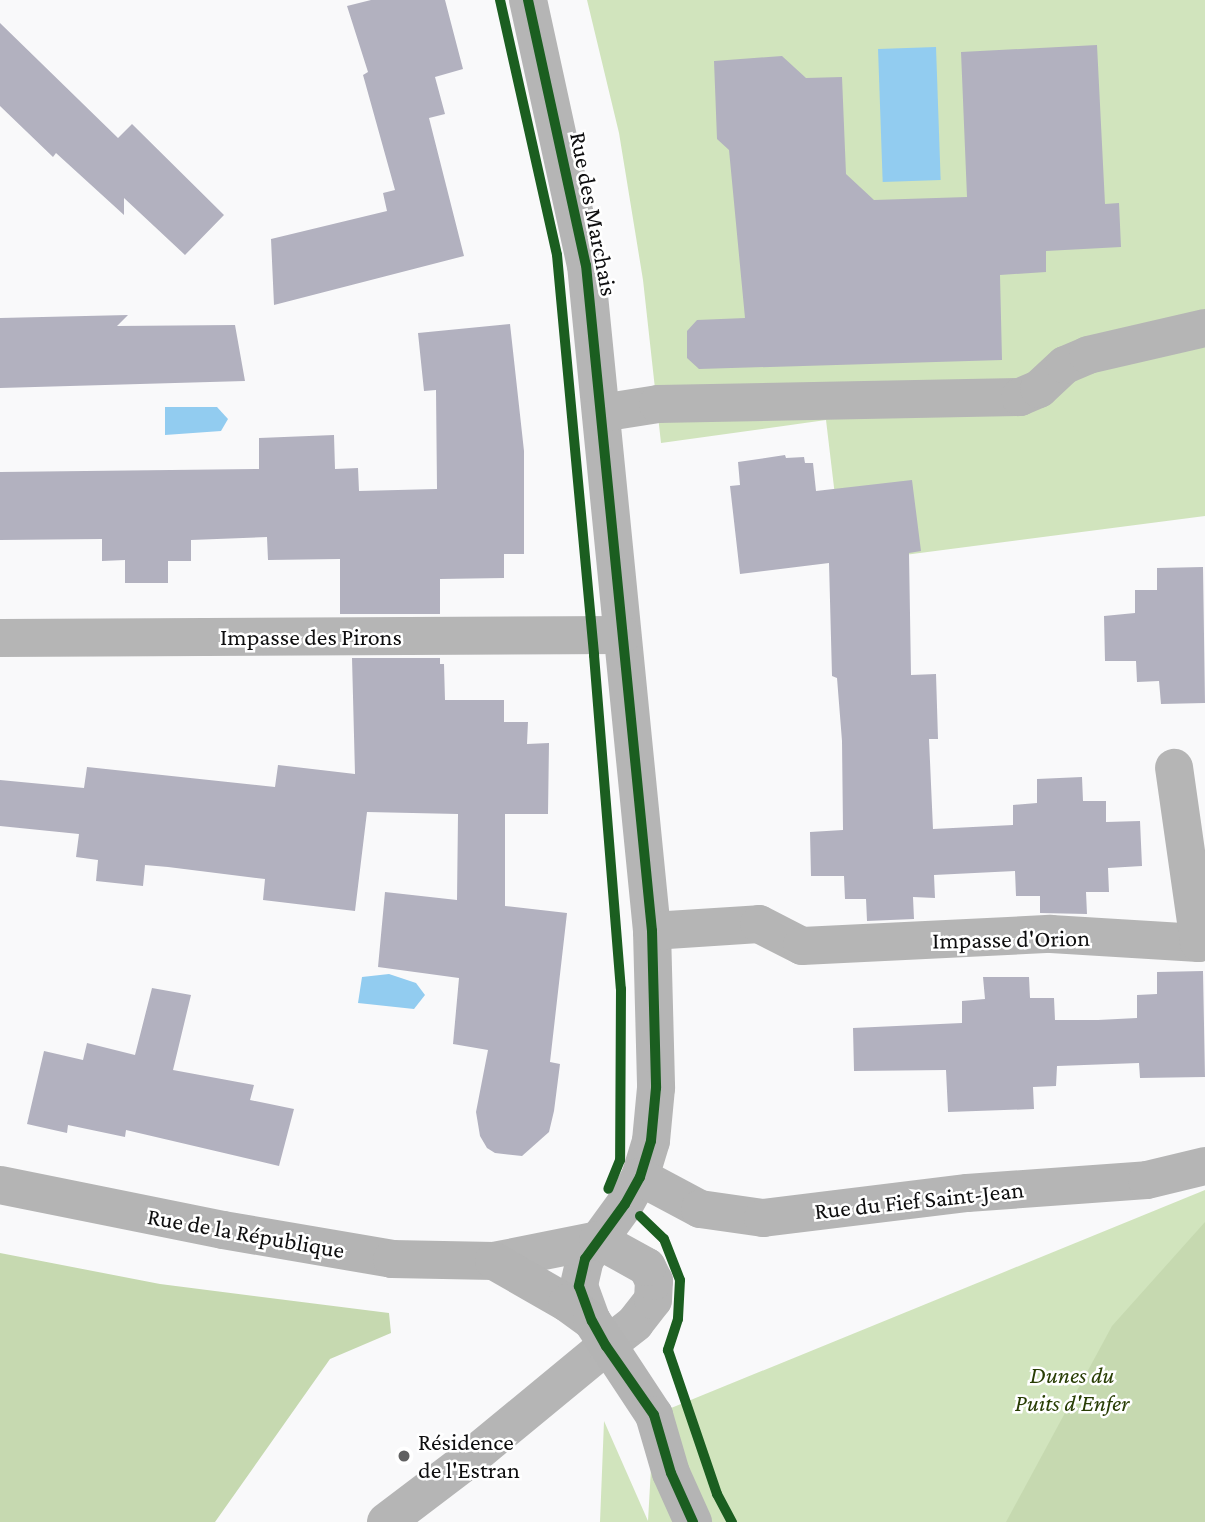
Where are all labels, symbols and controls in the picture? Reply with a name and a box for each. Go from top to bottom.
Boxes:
street label: Rue des Marchais [564,130,624,298]
street label: Impasse des Pirons [220,623,402,651]
street label: Impasse d'Orion [932,923,1090,955]
street label: Rue du Fief Saint-Jean [813,1175,1025,1225]
street label: Rue de la République [145,1201,347,1265]
park label: Dunes du Puits d'Enfer [1015,1361,1129,1417]
place label: Résidence de l'Estran [418,1428,520,1484]
marker: Résidence de l'Estran [396,1448,412,1464]

